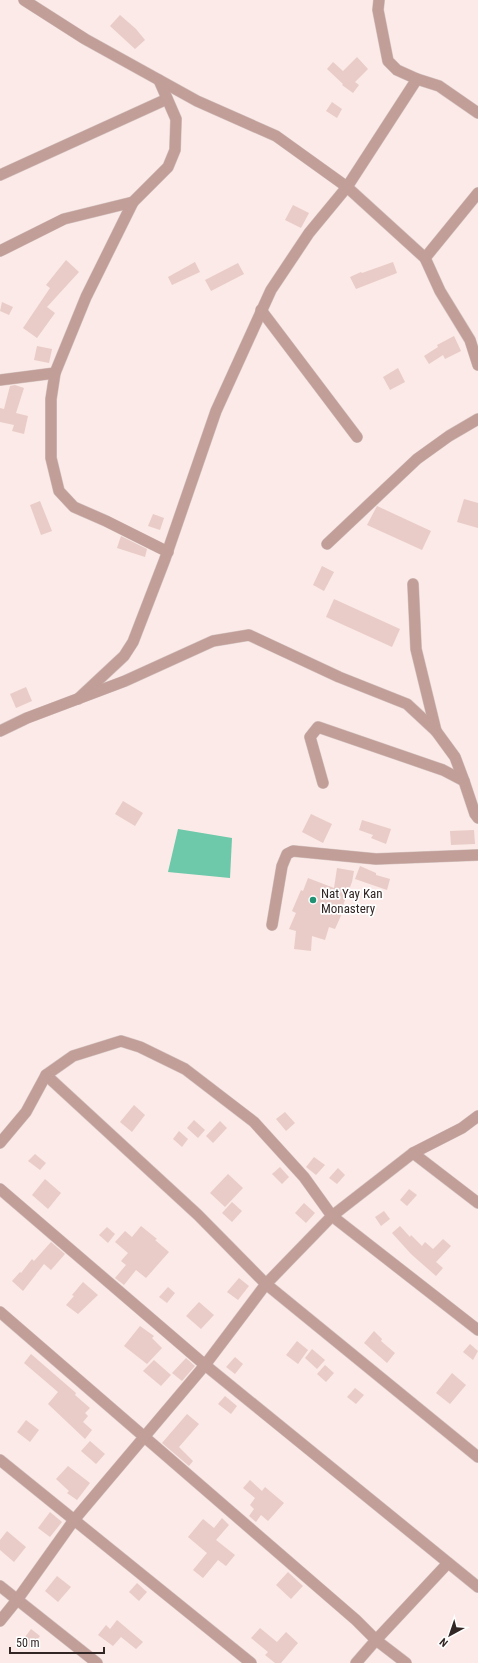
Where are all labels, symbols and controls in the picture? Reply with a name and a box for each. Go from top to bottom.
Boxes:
place label: Nat Yay Kan Monastery [321,886,383,916]
marker: Nat Yay Kan Monastery [308,895,318,905]
north arrow [430,1615,470,1655]
scale bar [10,1629,104,1655]
text: N [437,1635,451,1649]
text: 50 m [16,1636,40,1650]

